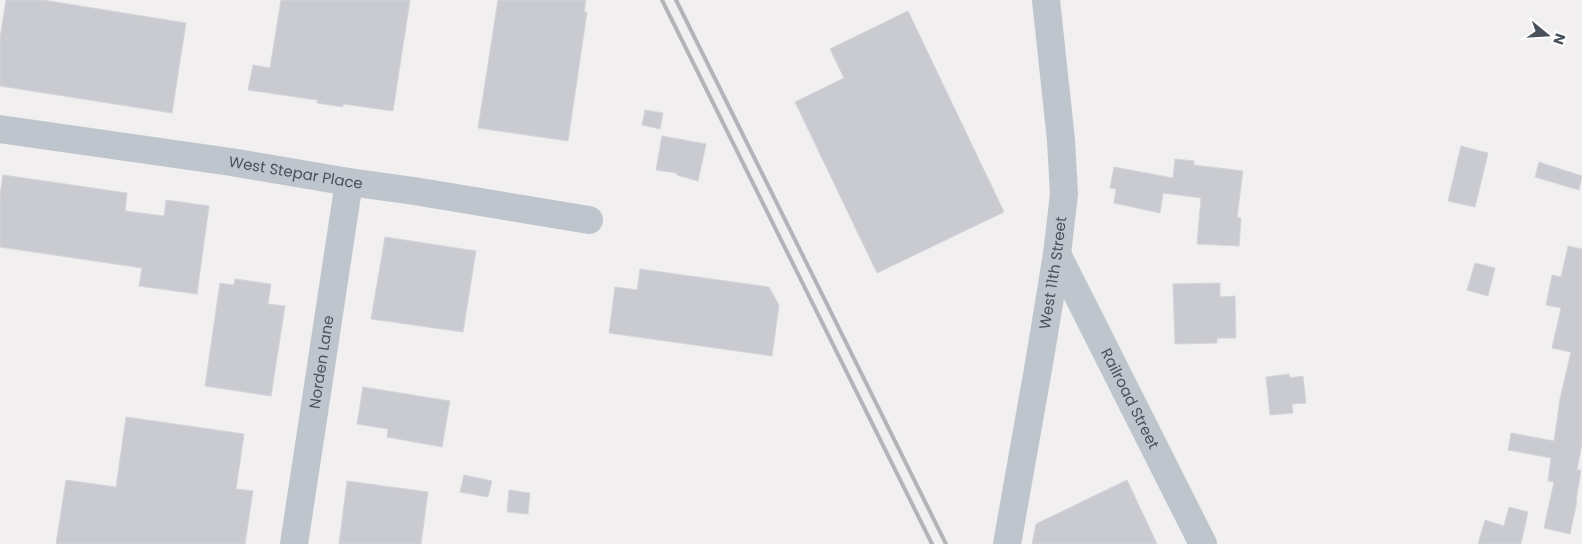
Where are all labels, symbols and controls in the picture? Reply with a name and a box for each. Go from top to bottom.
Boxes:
north arrow [1522,10,1572,60]
text: N [1548,31,1571,47]
street label: West Stepar Place [227,151,364,194]
street label: West 11th Street [1034,215,1071,331]
street label: Norden Lane [304,314,339,410]
street label: Railroad Street [1096,345,1164,452]

